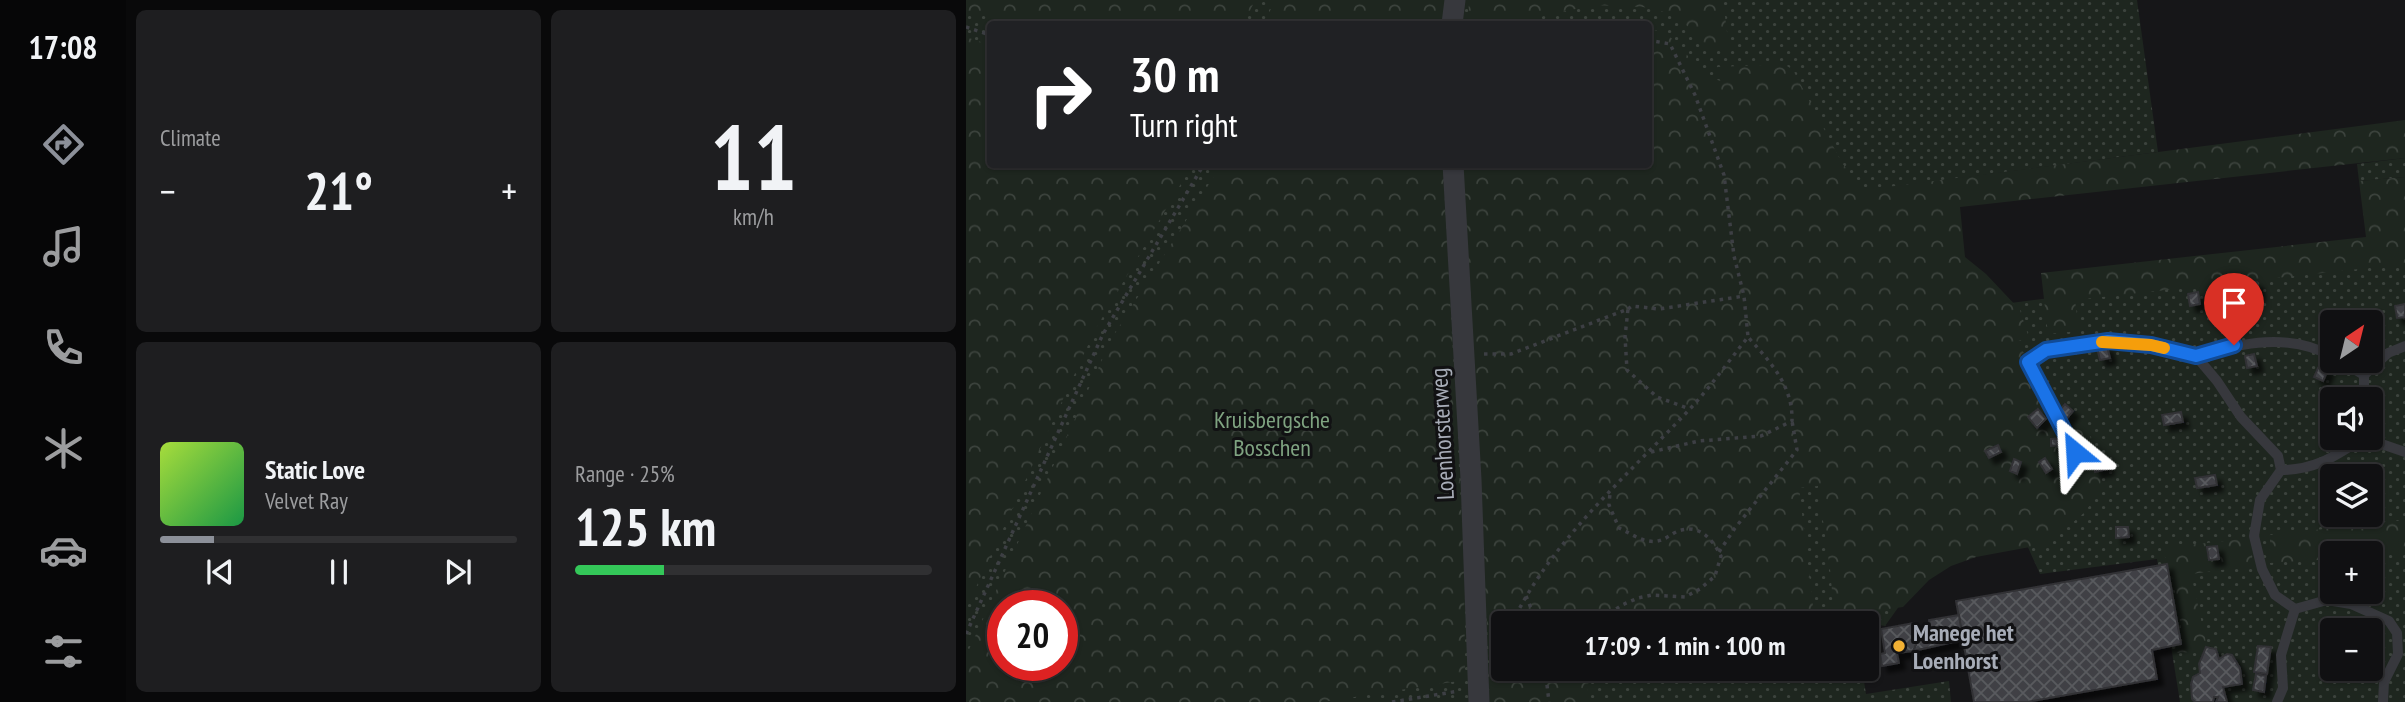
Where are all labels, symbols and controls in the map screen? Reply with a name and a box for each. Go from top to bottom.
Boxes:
text: 17:08 [28,26,98,68]
text: 30 m [1130,42,1219,106]
icon: right [1015,49,1106,140]
text: 11 [710,97,797,215]
text: Turn right [1130,104,1238,146]
icon: directions [39,120,88,169]
text: Climate [160,123,221,152]
text: 21° [304,157,373,224]
text: − [160,166,176,215]
text: + [501,166,517,215]
text: km/h [733,202,774,231]
icon: music [39,222,88,271]
pin [2204,273,2264,345]
icon: arrive [2215,284,2253,322]
north arrow [2320,310,2384,373]
map controls [2320,310,2383,681]
icon: phone [39,323,88,372]
street label: Loenhorsterweg [1423,367,1461,501]
button: sound [2320,387,2383,450]
park label: Kruisbergsche Bosschen [1214,404,1330,463]
position arrow [2038,415,2112,489]
icon: climate [39,424,88,473]
text: Static Love [265,453,365,486]
text: Range · 25% [575,459,675,488]
button: layers [2320,464,2383,527]
text: Velvet Ray [265,486,348,515]
text: 125 km [575,493,716,560]
icon: car [39,526,88,575]
button: + [2320,541,2383,604]
icon: previous [201,553,239,591]
icon: pause [320,553,358,591]
icon: next [439,553,477,591]
speed limit sign: 20 [987,590,1078,681]
place label: Manege het Loenhorst [1913,617,2014,676]
button: − [2320,618,2383,681]
icon: filters [39,627,88,676]
text: 17:09 · 1 min · 100 m [1585,629,1785,662]
marker: Manege het Loenhorst [1891,638,1907,654]

